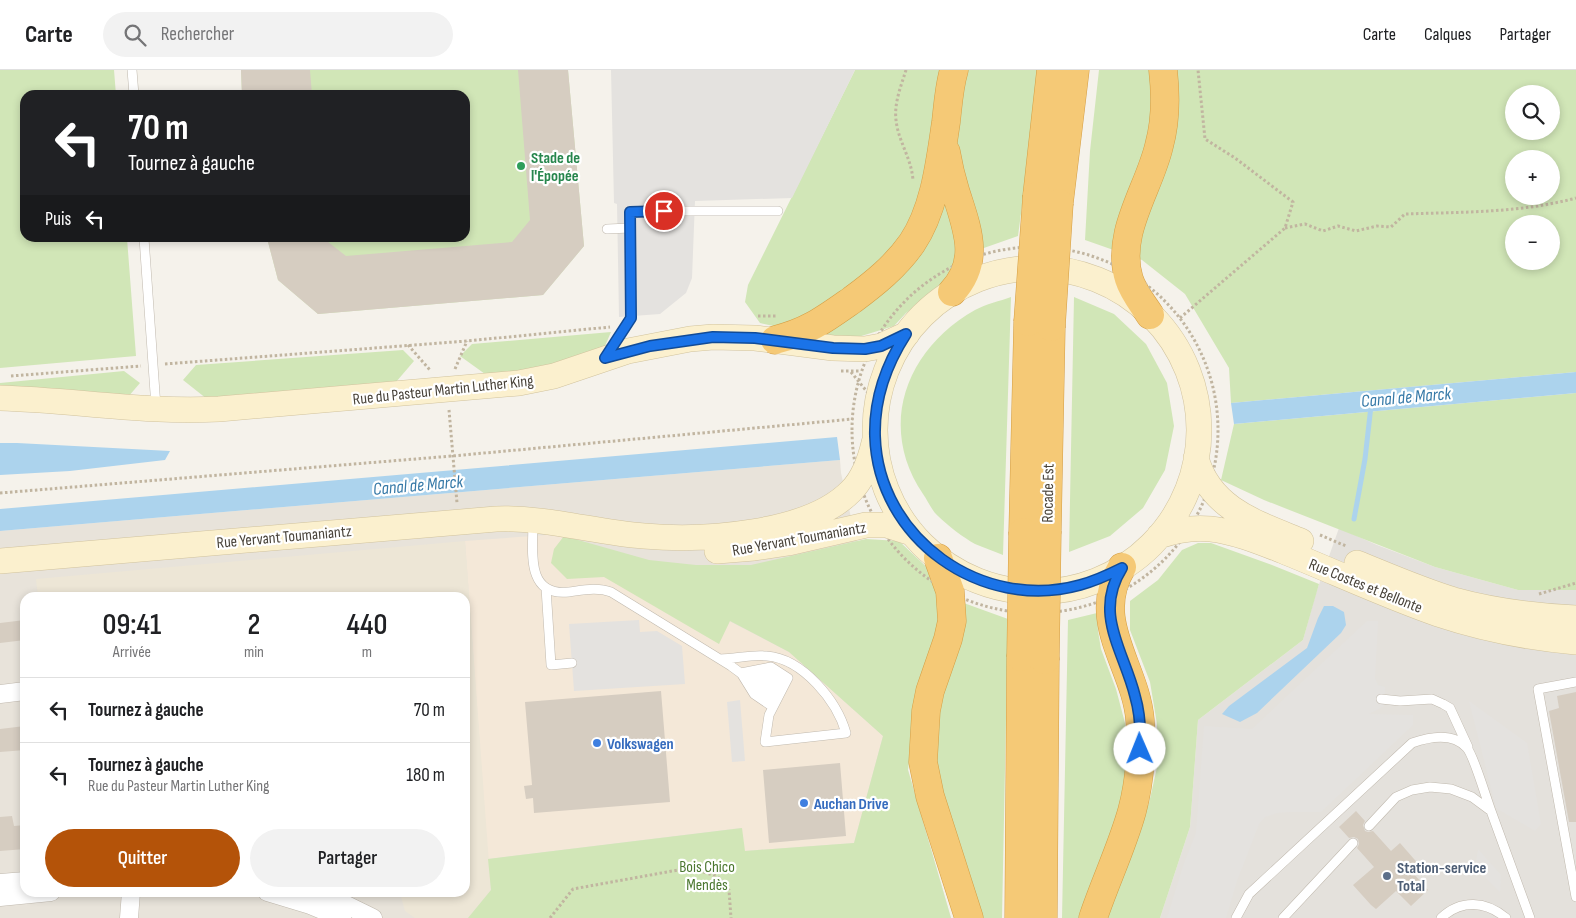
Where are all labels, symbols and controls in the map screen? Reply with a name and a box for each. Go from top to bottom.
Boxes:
search box [103,12,453,57]
text: Carte [25,20,73,49]
icon: search [121,21,149,49]
text: Rechercher [161,23,234,46]
text: Carte [1363,24,1396,45]
text: Calques [1424,24,1471,45]
text: Partager [1499,24,1551,45]
map controls [1505,85,1560,270]
button: search [1505,85,1560,140]
text: 70 m [128,107,188,150]
icon: left [45,110,110,175]
place label: Stade de l'Épopée [531,149,580,186]
text: Tournez à gauche [128,150,255,177]
button: + [1505,150,1560,205]
marker: Stade de l'Épopée [515,160,527,172]
pin [643,190,685,232]
icon: arrive [650,197,678,225]
icon: left [81,205,109,233]
text: Puis [45,208,71,231]
button: − [1505,215,1560,270]
street label: Rue du Pasteur Martin Luther King [352,372,534,409]
water label: Canal de Marck [1360,383,1453,412]
street label: Rocade Est [1038,463,1059,523]
water label: Canal de Marck [372,471,465,500]
street label: Rue Yervant Toumaniantz [731,518,868,561]
street label: Rue Yervant Toumaniantz [216,522,353,553]
street label: Rue Costes et Bellonte [1306,555,1425,618]
text: 09:41 [103,607,161,643]
text: 2 [248,607,260,643]
text: 440 [347,607,387,643]
text: Arrivée [113,643,151,662]
text: min [244,643,264,662]
text: m [362,643,372,662]
icon: left [45,696,73,724]
text: Tournez à gauche [88,699,204,722]
text: 70 m [414,699,445,722]
position arrow [1113,722,1165,774]
place label: Volkswagen [607,735,674,754]
marker: Volkswagen [591,737,603,749]
text: Tournez à gauche [88,754,204,777]
icon: left [45,761,73,789]
text: 180 m [406,764,445,787]
text: Rue du Pasteur Martin Luther King [88,777,270,796]
place label: Auchan Drive [813,795,889,814]
marker: Auchan Drive [798,797,810,809]
button: Quitter [45,829,240,887]
button: Partager [250,829,445,887]
park label: Bois Chico Mendès [679,858,735,895]
place label: Station-service Total [1397,859,1487,896]
marker: Station-service Total [1381,870,1393,882]

